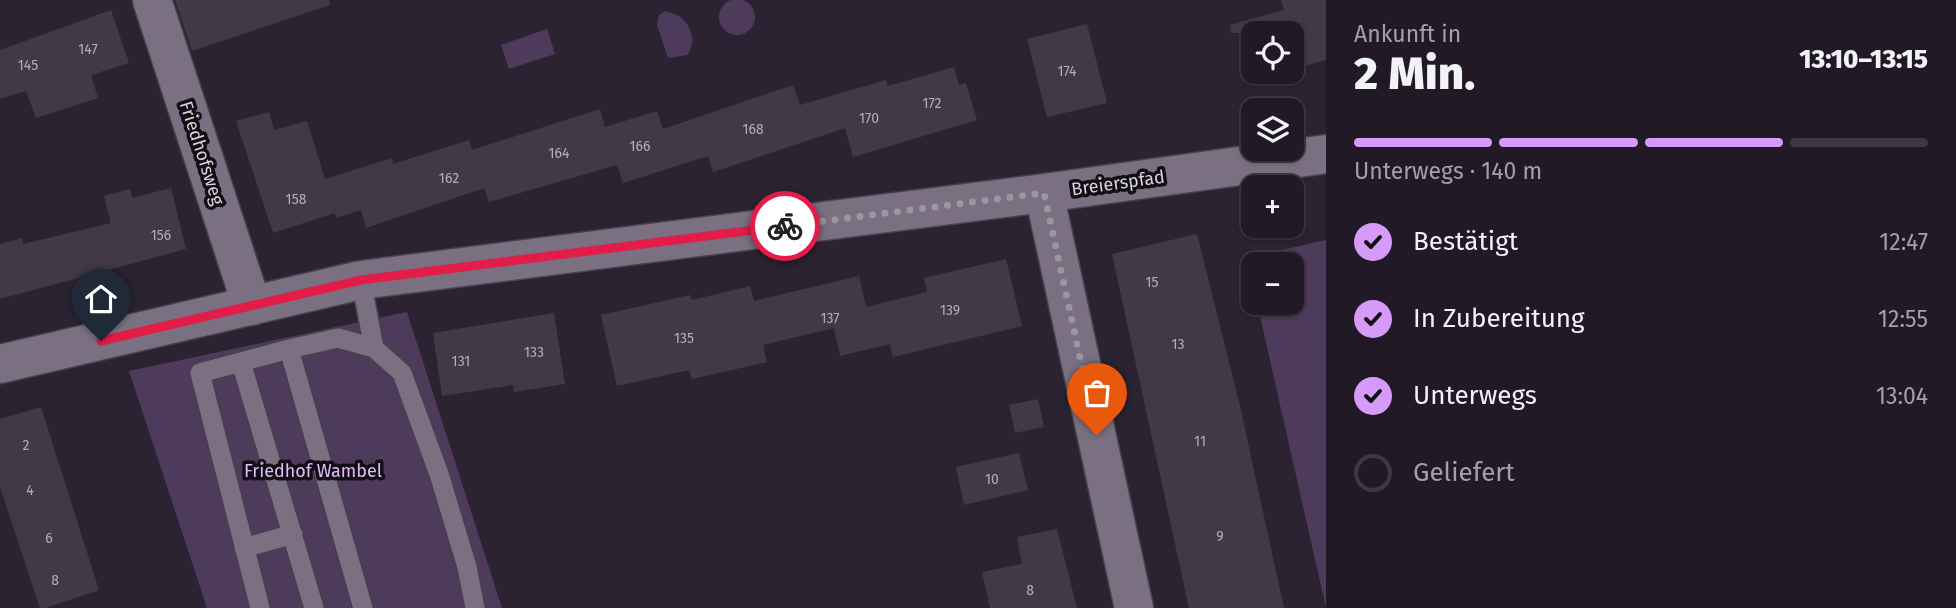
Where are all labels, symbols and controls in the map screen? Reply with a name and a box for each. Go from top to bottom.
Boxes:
text: Ankunft in [1354,20,1461,48]
map controls [1241,21,1304,315]
button: locate [1241,21,1304,84]
house number: 147 [78,41,98,58]
text: 13:10–13:15 [1799,44,1928,75]
text: 2 Min. [1354,46,1475,101]
house number: 145 [18,57,38,74]
house number: 174 [1057,63,1077,80]
house number: 172 [923,95,942,112]
street label: Friedhofsweg [175,98,229,208]
button: layers [1241,98,1304,161]
house number: 170 [859,110,879,127]
house number: 168 [742,121,764,138]
house number: 166 [630,138,651,155]
house number: 164 [549,145,570,162]
text: Unterwegs · 140 m [1354,157,1542,185]
street label: Breierspfad [1070,166,1166,200]
house number: 162 [439,170,459,187]
button: + [1241,175,1304,238]
house number: 158 [286,191,307,208]
courier [750,191,820,261]
icon: bike [766,207,804,245]
icon: check [1354,223,1392,261]
text: Bestätigt [1413,226,1518,257]
house number: 156 [151,227,171,244]
text: 12:47 [1879,228,1928,256]
button: − [1241,252,1304,315]
pin [71,269,131,341]
house number: 15 [1145,274,1159,291]
icon: home [82,280,120,318]
icon: check [1354,300,1392,338]
house number: 139 [940,302,960,319]
text: In Zubereitung [1413,303,1585,334]
text: 12:55 [1878,305,1928,333]
house number: 137 [820,310,840,327]
house number: 135 [674,330,694,347]
house number: 13 [1171,336,1185,353]
house number: 133 [524,344,544,361]
house number: 131 [452,353,470,370]
pin [1067,363,1127,435]
icon: bag [1078,374,1116,412]
icon: check [1354,377,1392,415]
text: Unterwegs [1413,380,1537,411]
text: 13:04 [1876,382,1928,410]
house number: 11 [1194,433,1206,450]
house number: 2 [23,437,30,454]
text: Geliefert [1413,457,1515,488]
park label: Friedhof Wambel [244,460,382,482]
house number: 10 [985,471,999,488]
house number: 4 [26,482,34,499]
house number: 9 [1216,528,1224,545]
house number: 6 [45,530,53,547]
house number: 8 [51,572,59,589]
house number: 8 [1026,582,1034,599]

